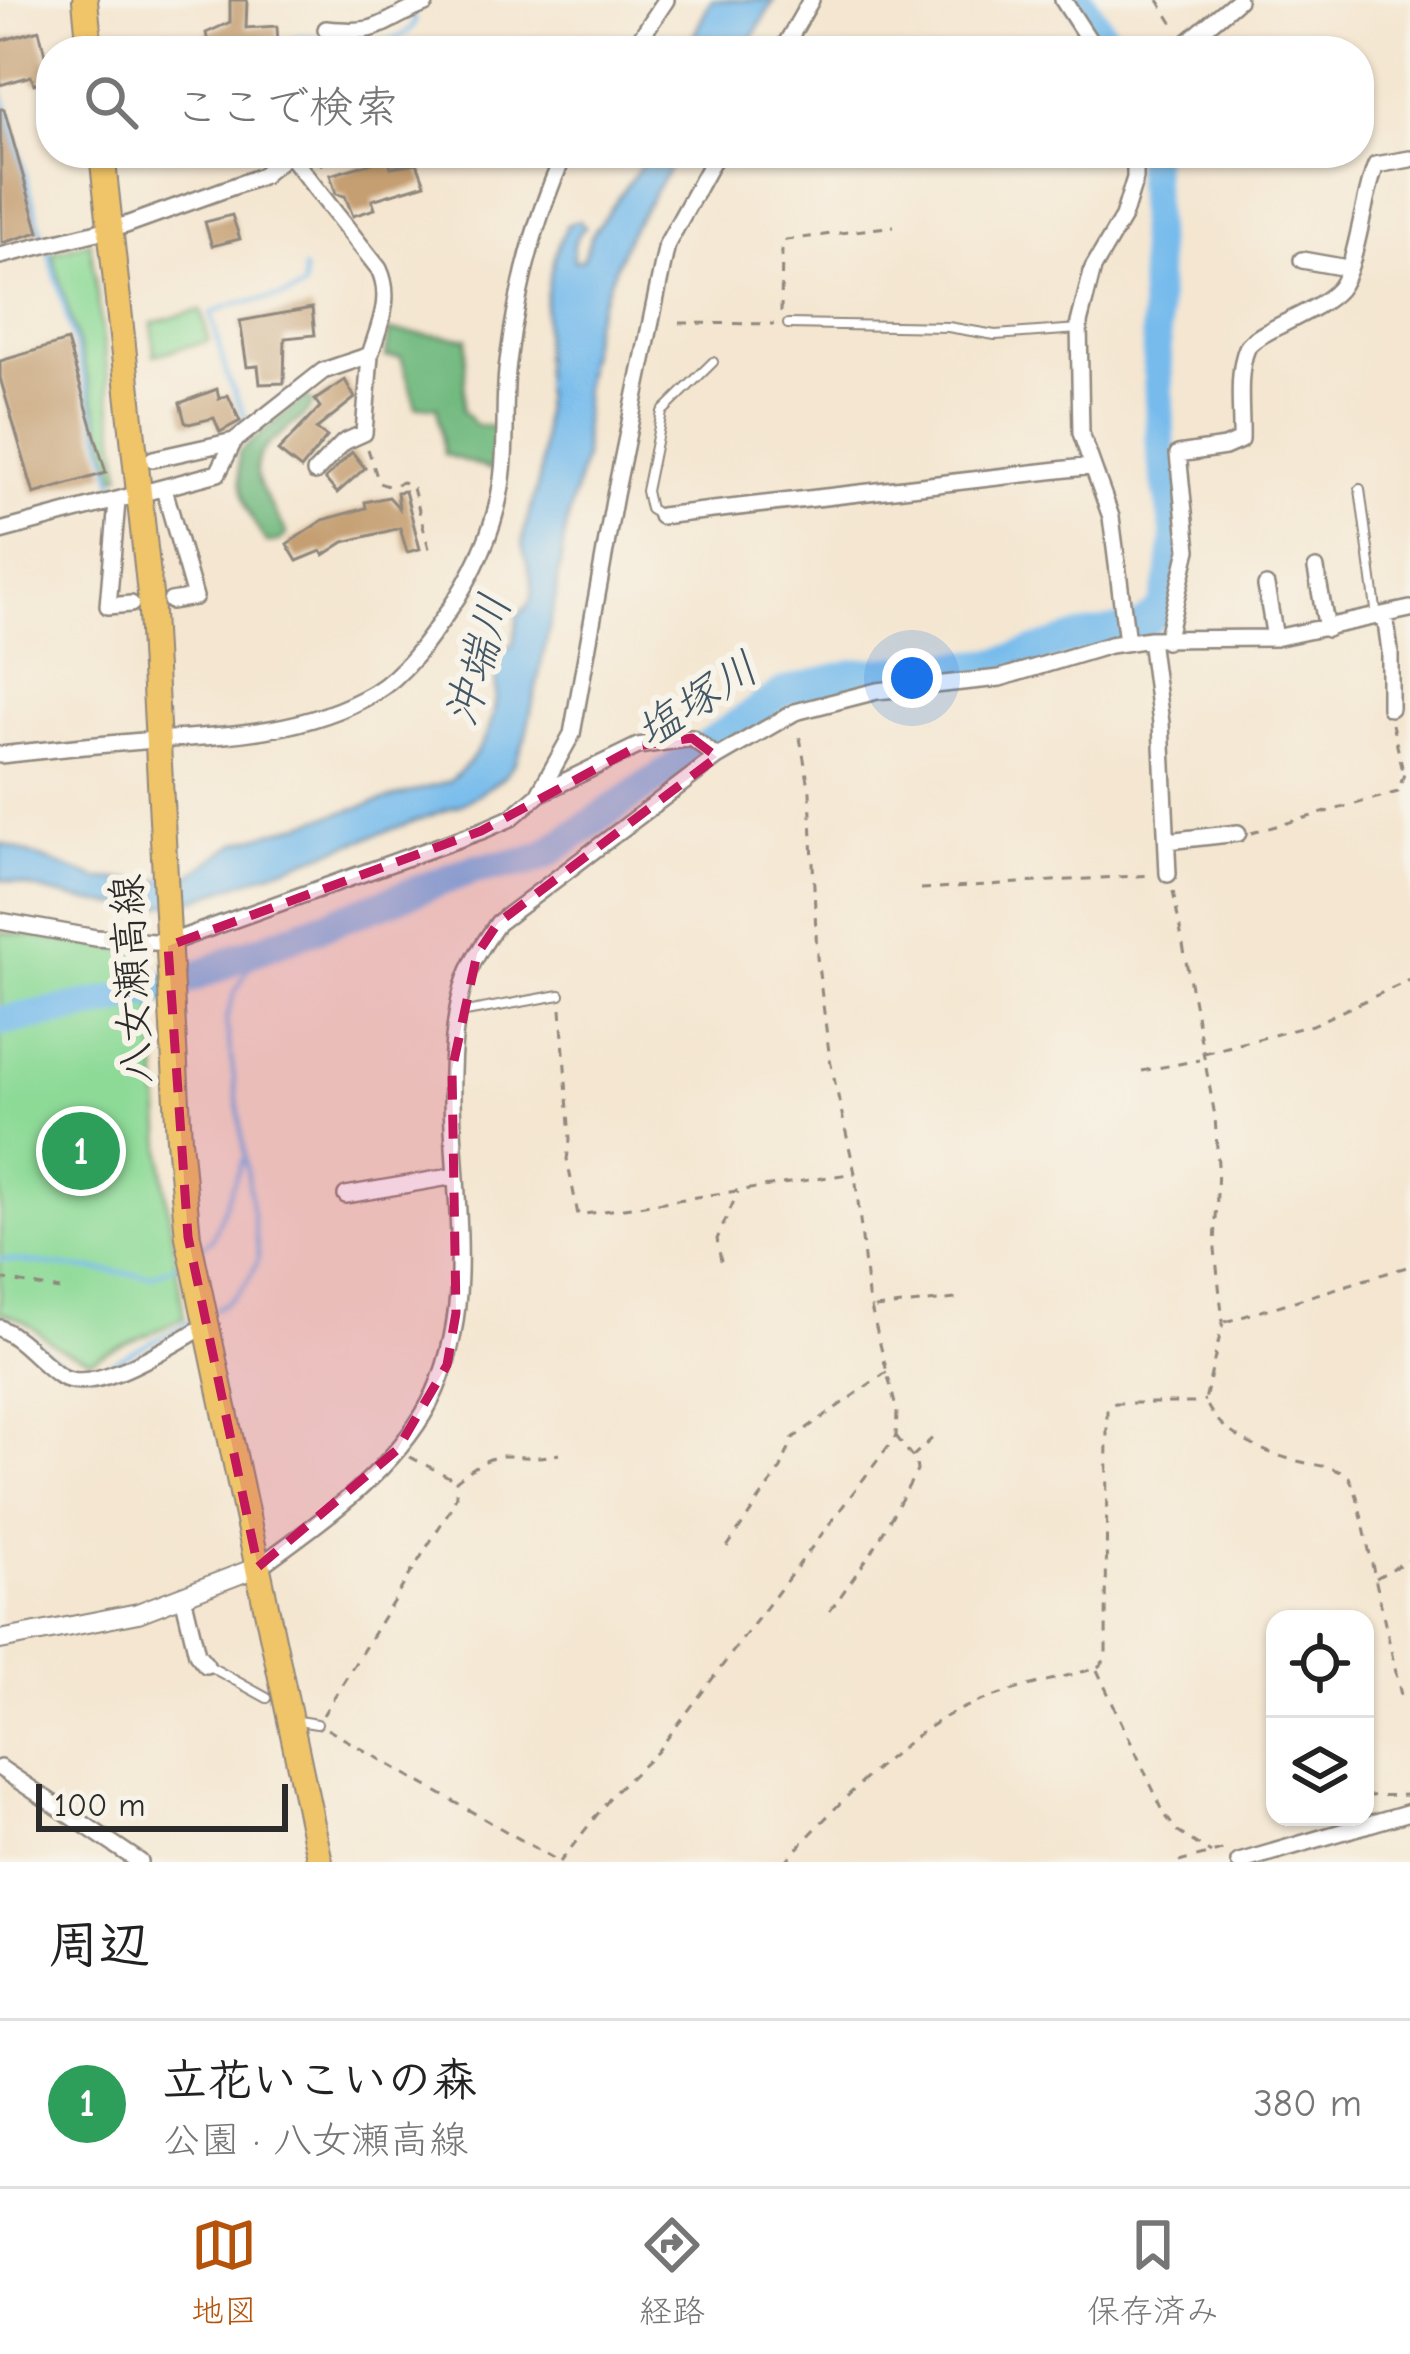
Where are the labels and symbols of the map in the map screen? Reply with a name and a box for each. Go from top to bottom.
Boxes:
water label: 沖端川 [434,588,522,732]
water label: 塩塚川 [626,641,768,759]
your location [882,648,942,708]
street label: 八女瀬高線 [102,873,162,1085]
pin: 1 [42,1106,120,1196]
scale bar [36,1778,288,1831]

